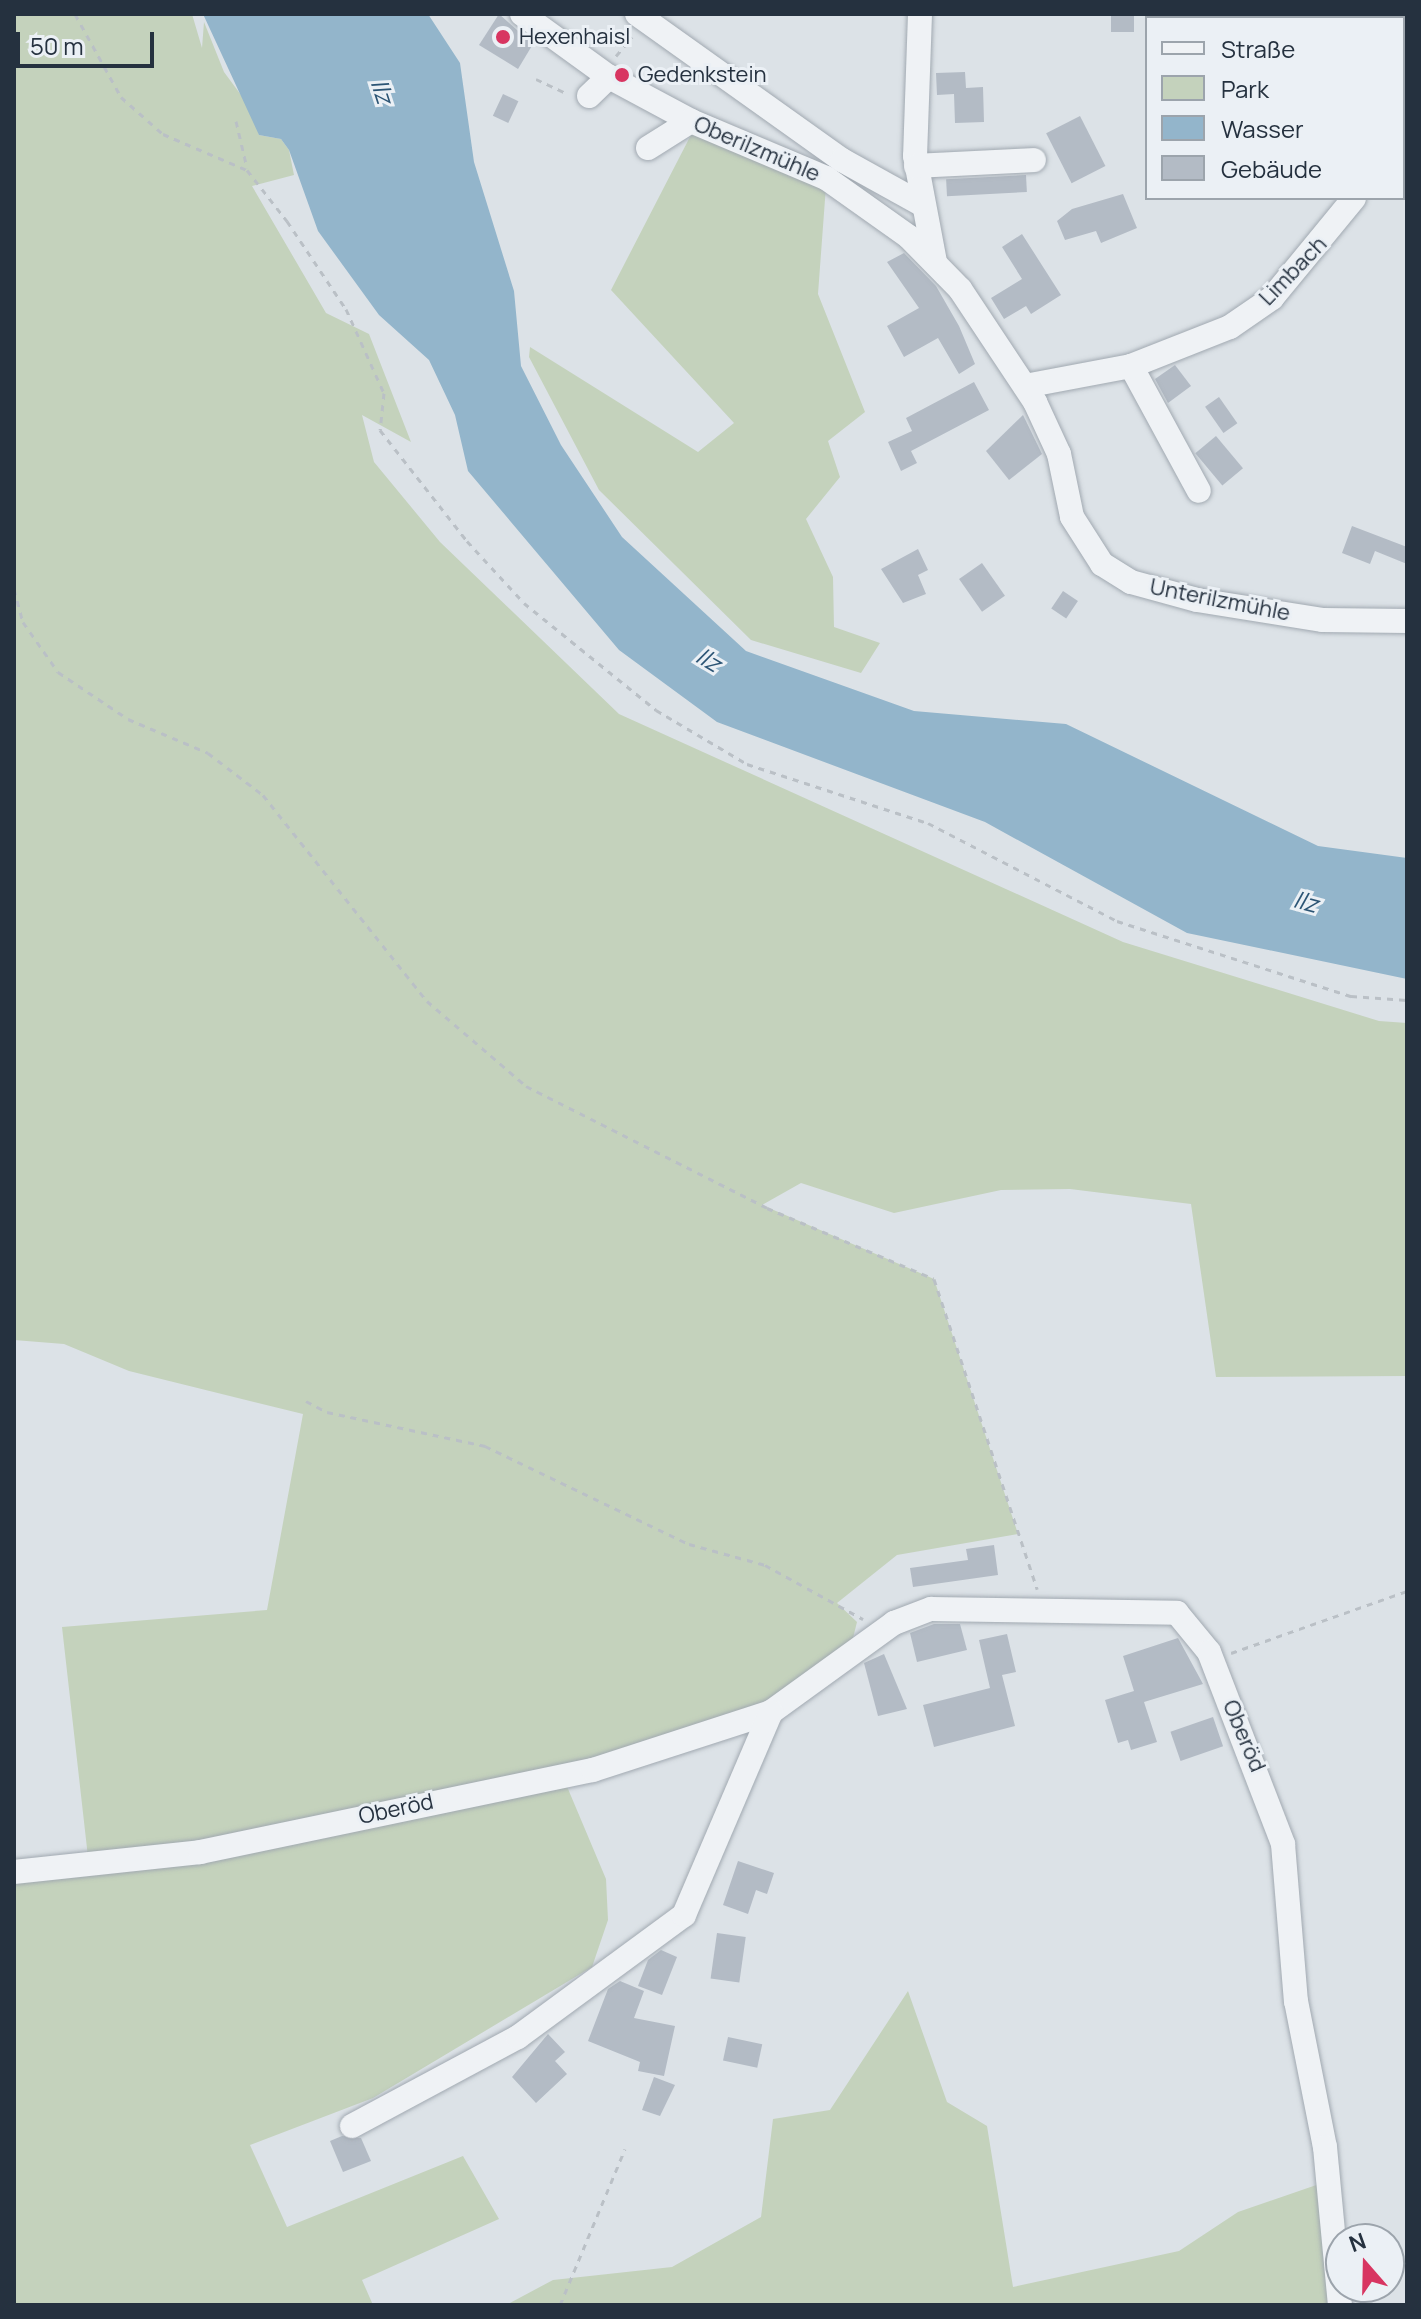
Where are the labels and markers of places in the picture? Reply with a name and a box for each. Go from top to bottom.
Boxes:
place label: Hexenhaisl [519,24,630,50]
marker: Hexenhaisl [494,28,512,46]
place label: Gedenkstein [638,62,767,88]
marker: Gedenkstein [613,66,631,84]

